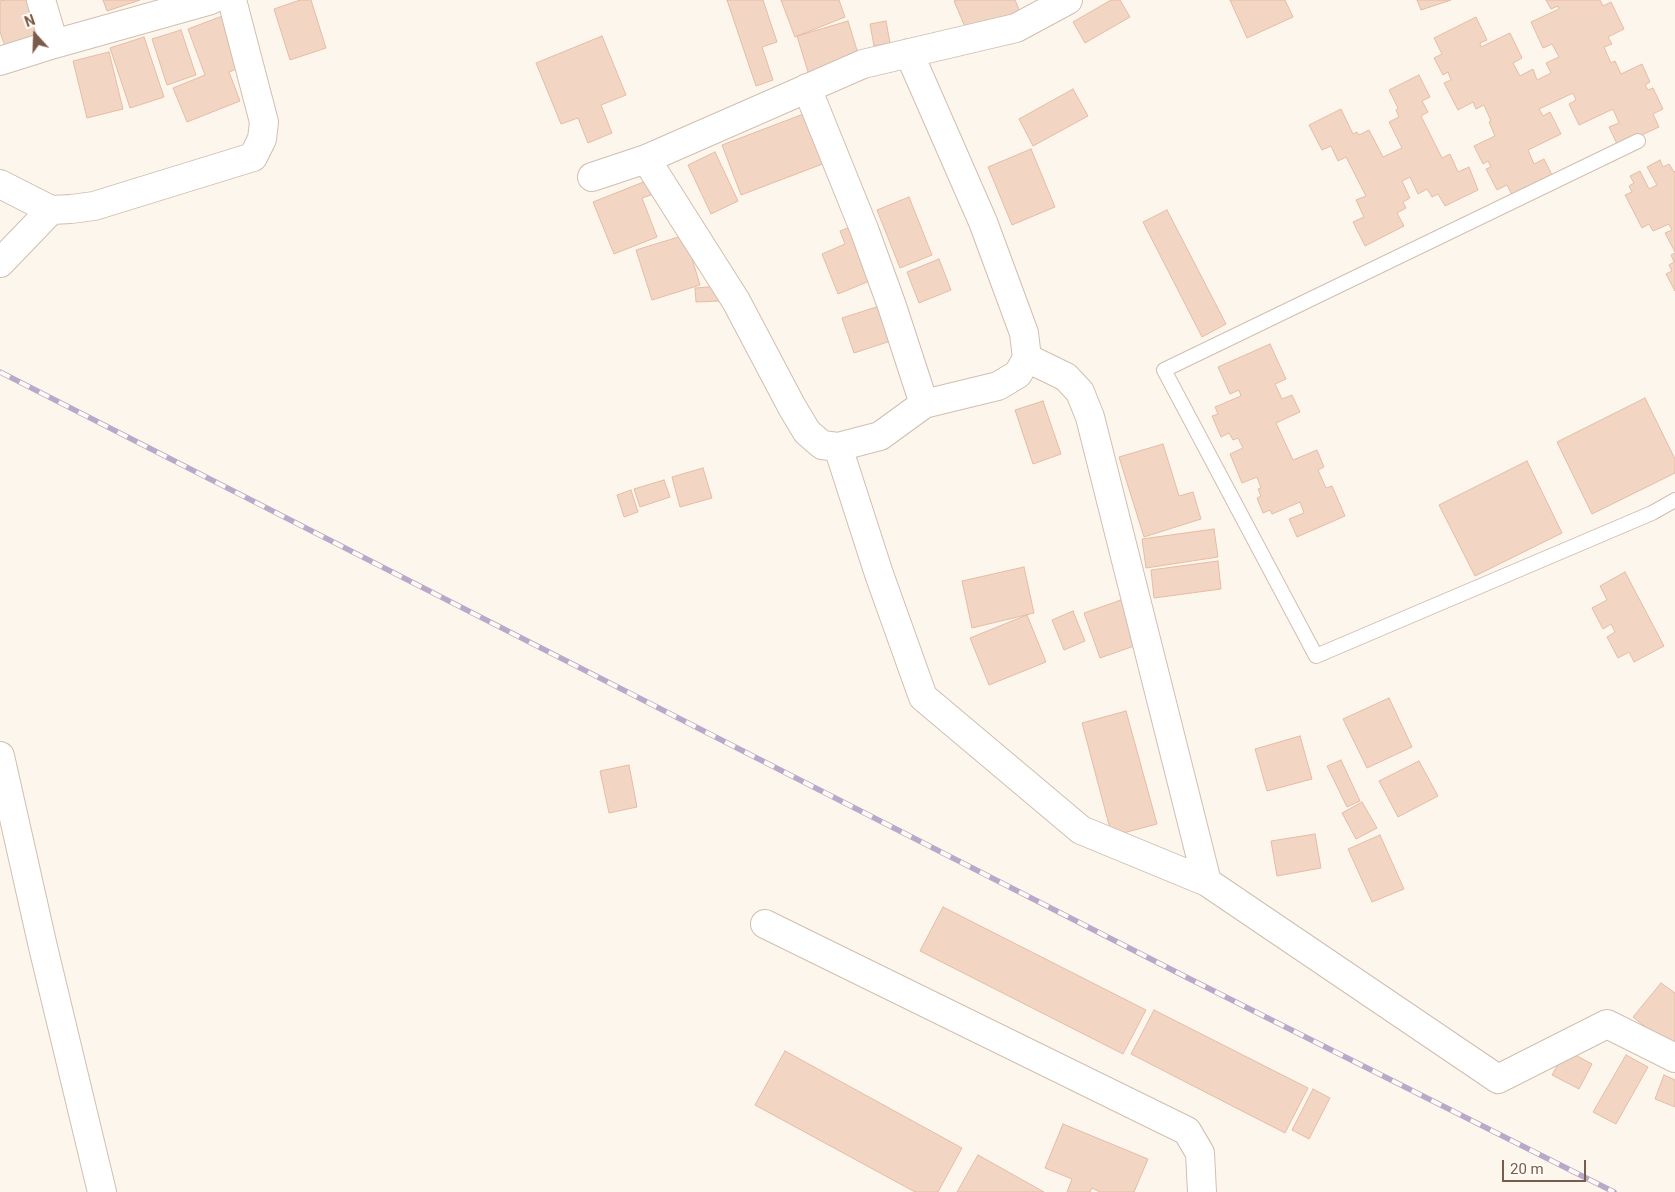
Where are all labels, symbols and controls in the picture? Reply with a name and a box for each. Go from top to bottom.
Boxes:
north arrow [10,10,60,60]
text: N [22,12,37,30]
scale bar [1505,1150,1589,1182]
text: 20 m [1510,1160,1544,1178]

